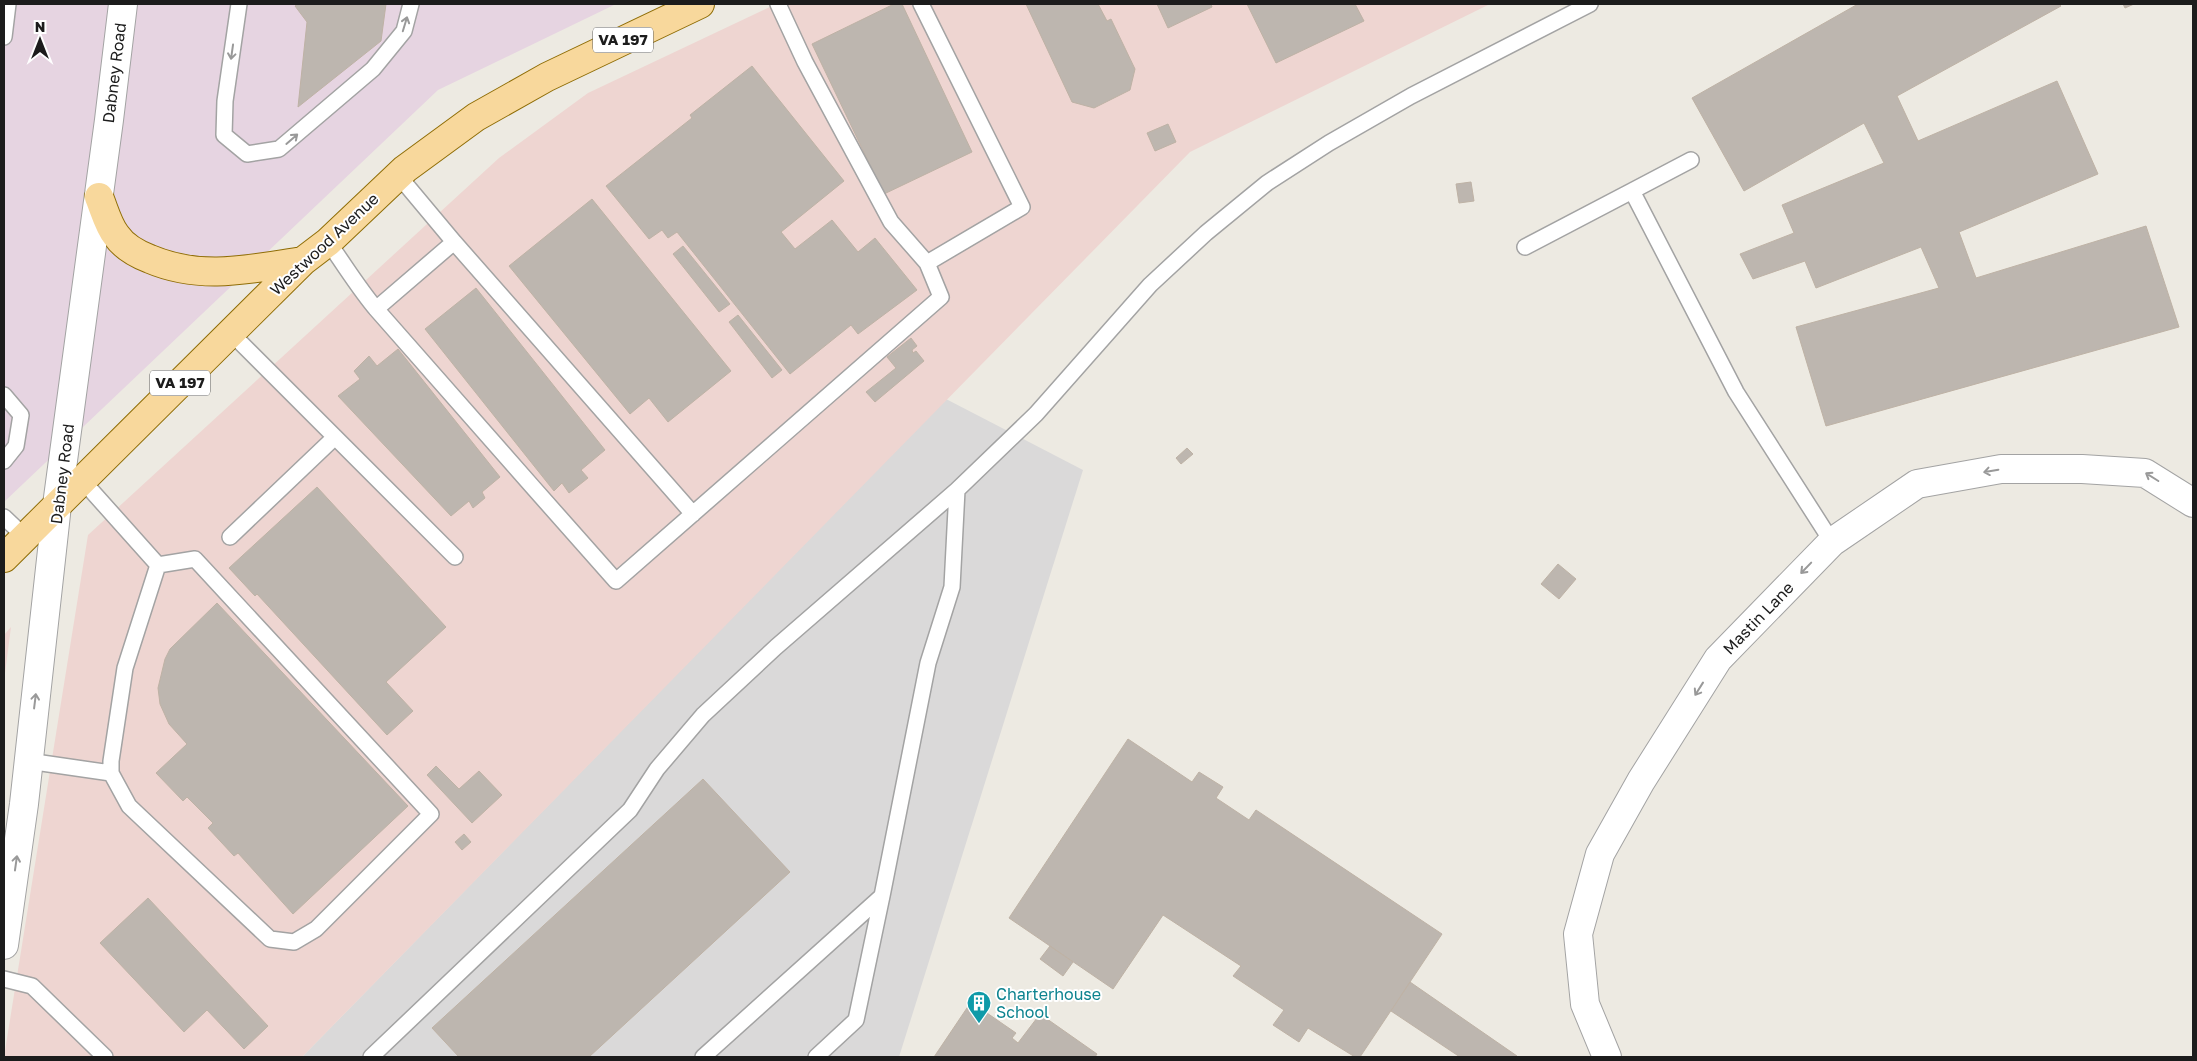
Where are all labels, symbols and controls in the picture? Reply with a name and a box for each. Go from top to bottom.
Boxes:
north arrow [15,15,65,65]
one-way arrow [401,17,410,33]
text: N [35,18,45,35]
street label: Dabney Road [98,22,130,124]
road number: VA 197 [593,28,653,52]
one-way arrow [227,44,237,60]
one-way arrow [285,133,298,144]
street label: Westwood Avenue [265,188,383,300]
road number: VA 197 [150,370,210,396]
street label: Dabney Road [46,423,78,525]
one-way arrow [1983,466,1999,476]
one-way arrow [2145,472,2159,483]
one-way arrow [1800,562,1812,575]
street label: Mastin Lane [1718,578,1798,658]
one-way arrow [1693,682,1703,696]
one-way arrow [30,694,40,710]
one-way arrow [11,855,21,871]
place label: Charterhouse School [996,984,1101,1022]
building icon: Charterhouse School [966,990,992,1024]

